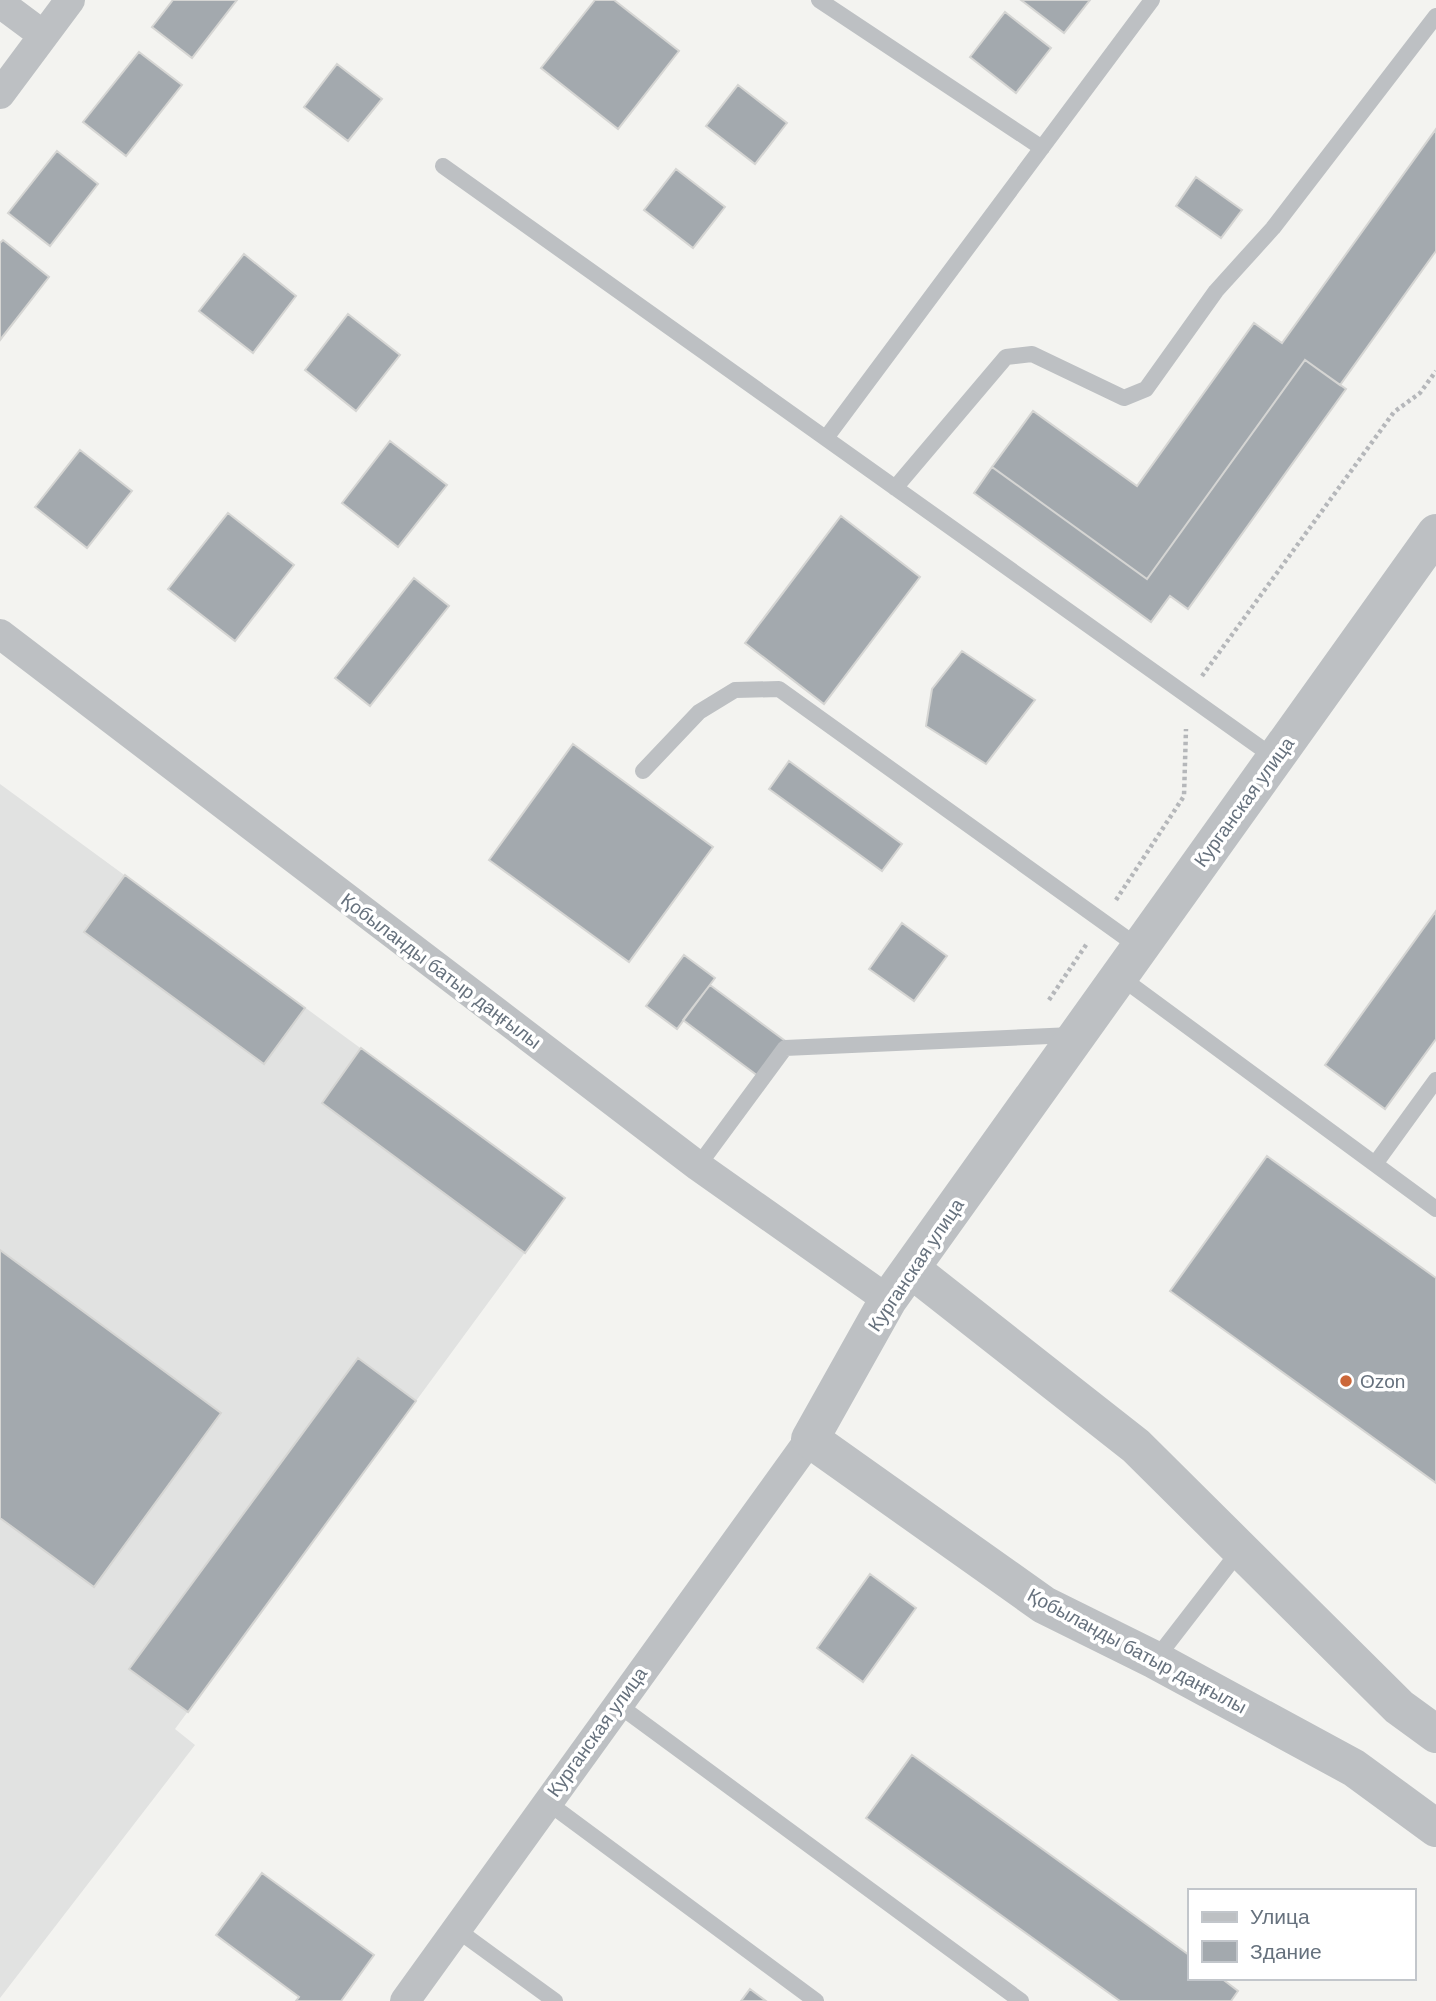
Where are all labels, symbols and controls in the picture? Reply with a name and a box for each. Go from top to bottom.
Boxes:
street label: Курганская улица [1190,733,1298,871]
street label: Қобыланды батыр даңғылы [337,889,545,1053]
street label: Курганская улица [864,1194,968,1335]
place label: Ozon [1360,1371,1405,1392]
marker: Ozon [1338,1373,1354,1389]
street label: Қобыланды батыр даңғылы [1024,1584,1250,1718]
street label: Курганская улица [543,1663,651,1801]
legend [1188,1889,1415,1980]
text: Улица [1250,1905,1310,1928]
text: Здание [1250,1940,1322,1963]

